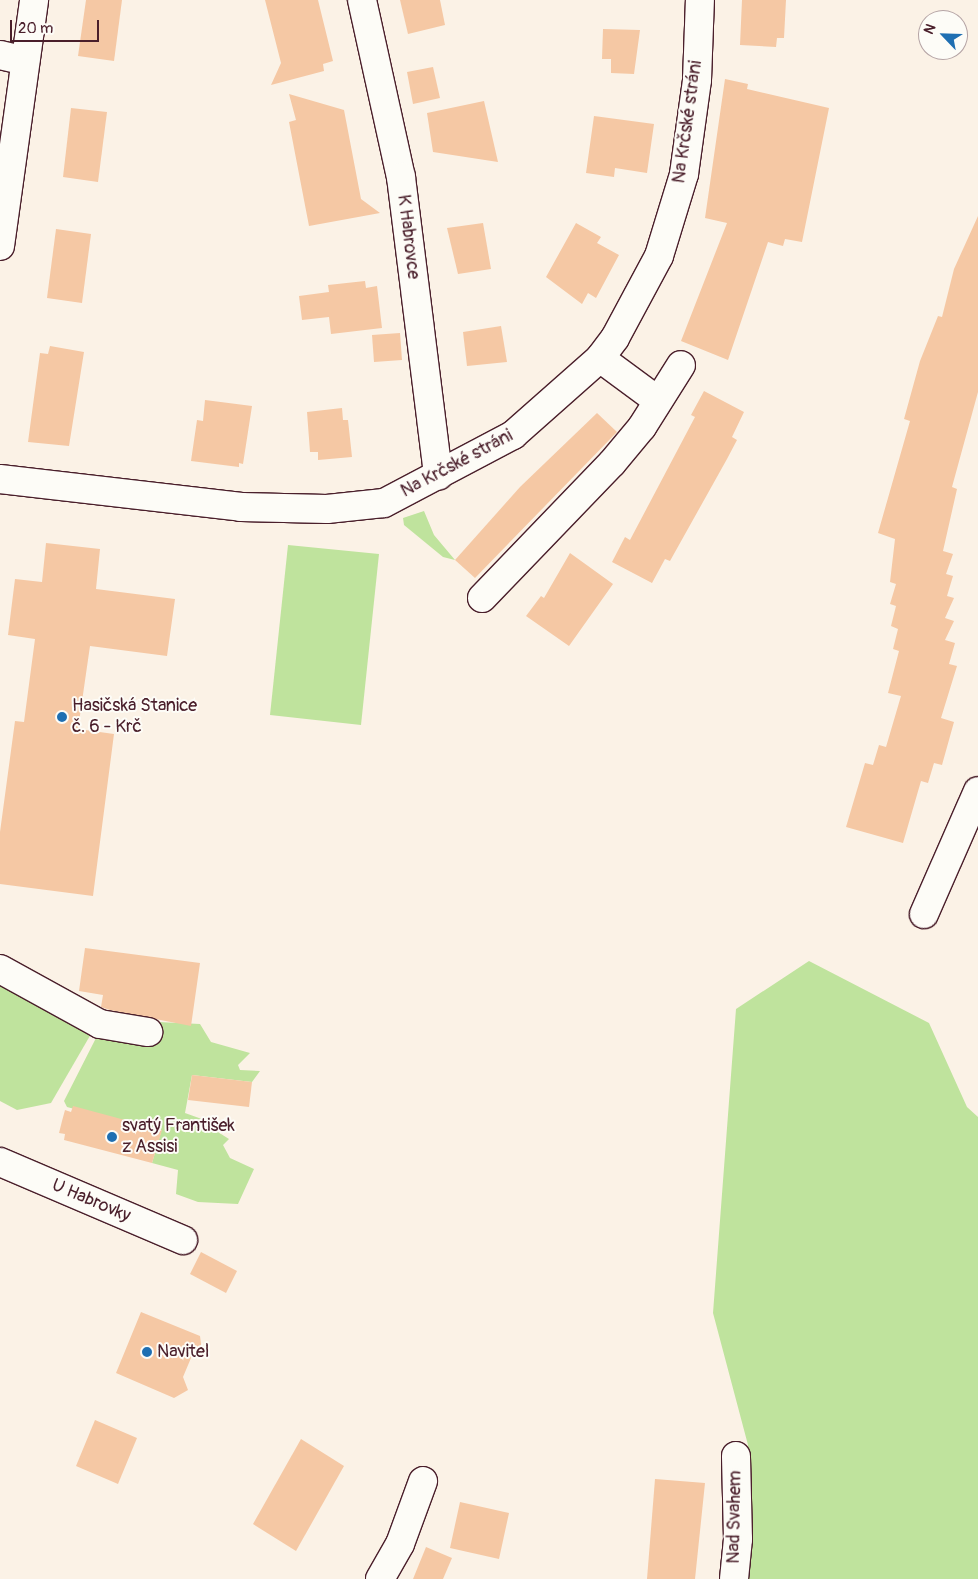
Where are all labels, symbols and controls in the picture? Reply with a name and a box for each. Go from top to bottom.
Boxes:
scale bar [12,10,101,42]
north arrow [918,10,968,60]
text: 20 m [18,19,53,38]
text: N [920,21,939,37]
street label: Na Krčské stráni [669,59,707,185]
street label: K Habrovce [392,193,424,281]
street label: Na Krčské stráni [397,425,517,503]
place label: Hasičská Stanice č. 6 - Krč [72,696,197,739]
marker: Hasičská Stanice č. 6 - Krč [56,711,68,723]
place label: svatý František z Assisi [122,1116,235,1158]
marker: svatý František z Assisi [106,1131,118,1143]
street label: U Habrovky [48,1175,134,1227]
place label: Navitel [157,1341,209,1363]
marker: Navitel [141,1346,153,1358]
street label: Nad Svahem [723,1470,747,1564]

